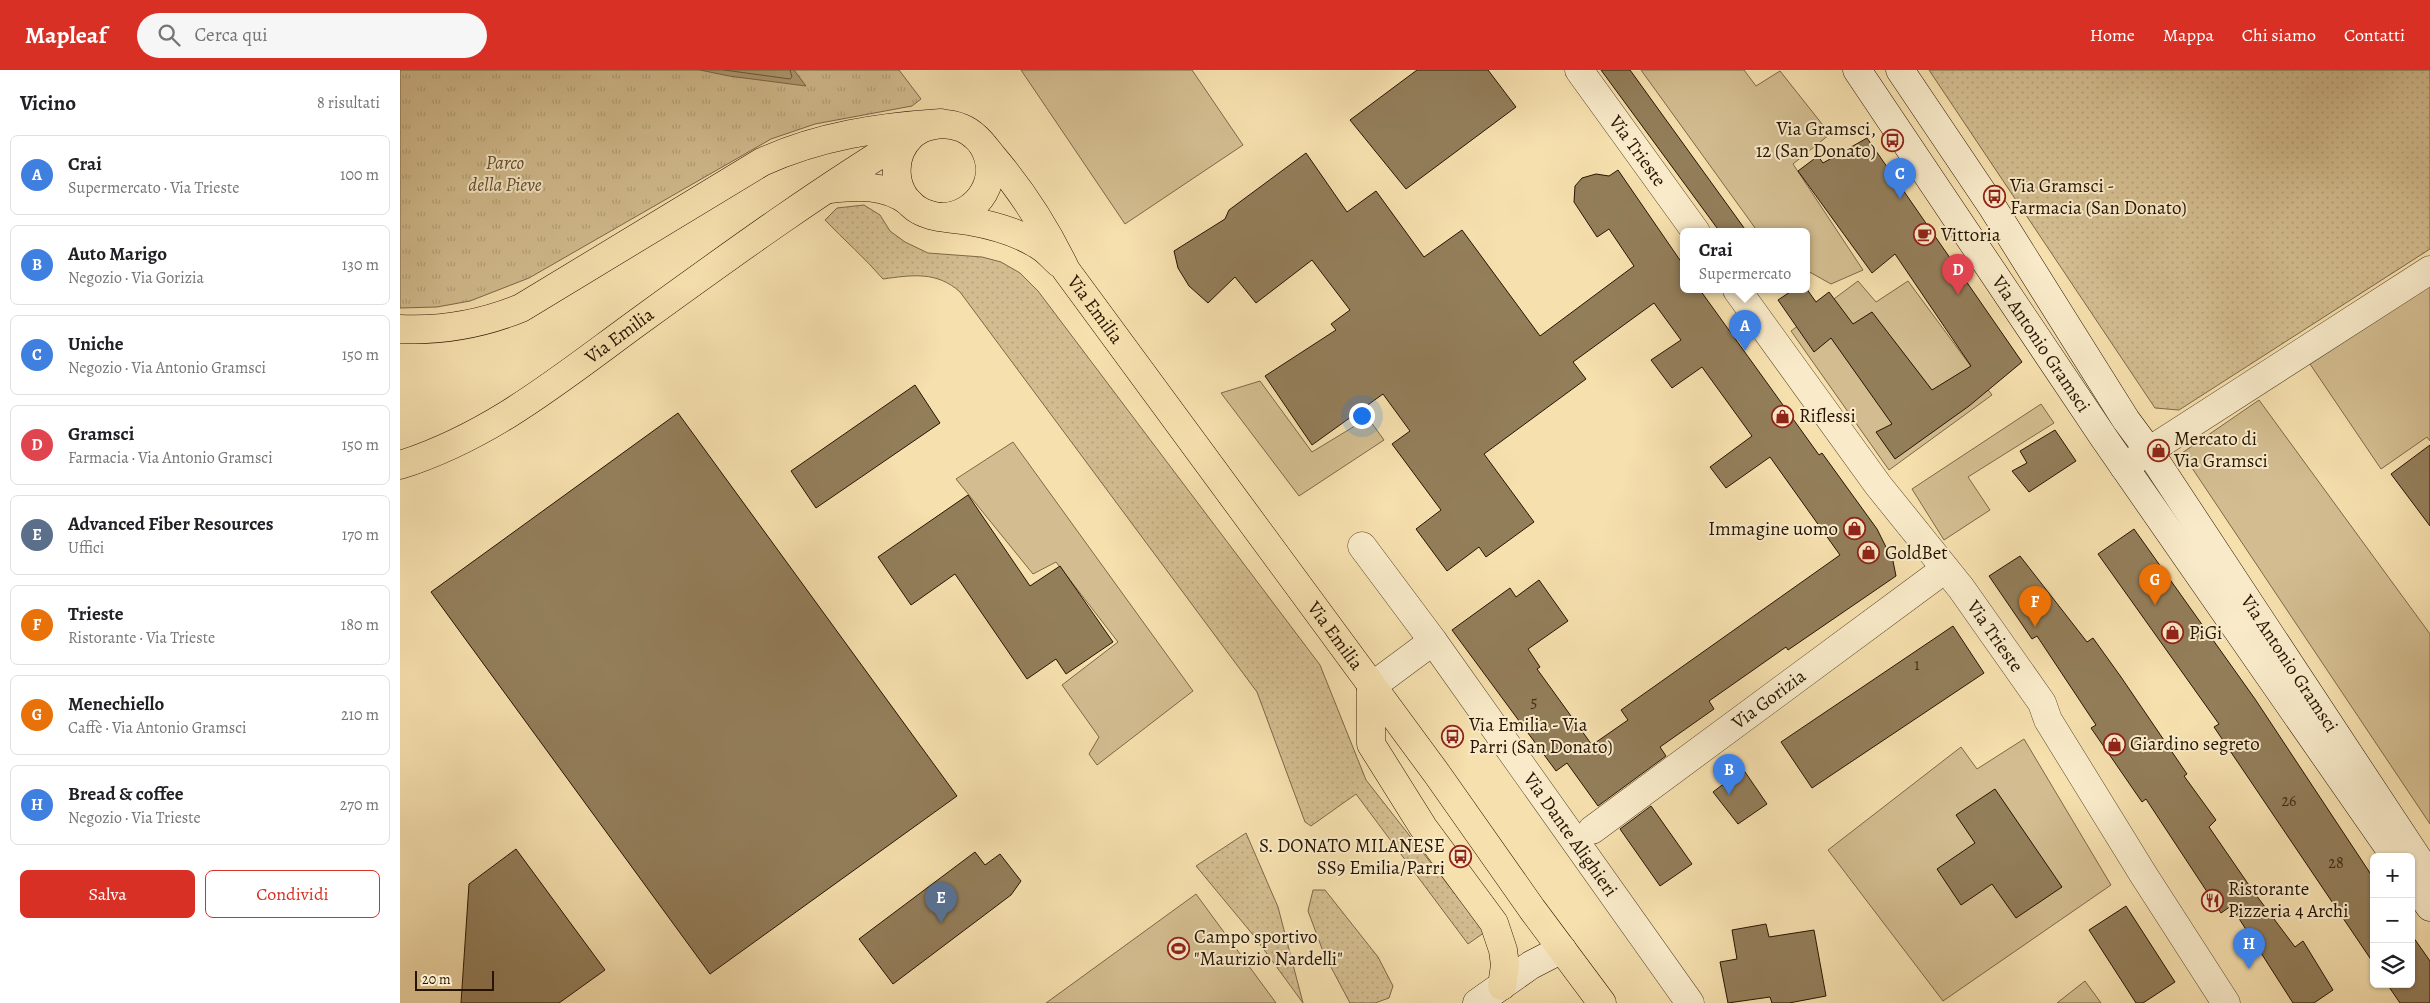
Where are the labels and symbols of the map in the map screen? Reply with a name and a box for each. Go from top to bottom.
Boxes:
street label: Via Trieste [1602,109,1672,192]
place label: Via Gramsci, 12 (San Donato) [1756,116,1876,164]
bus stop icon: Via Gramsci, 12 (San Donato) [1880,128,1904,152]
park label: Parco della Pieve [468,150,542,198]
pin: C [1884,158,1916,199]
place label: Via Gramsci - Farmacia (San Donato) [2009,173,2187,221]
bus stop icon: Via Gramsci - Farmacia (San Donato) [1982,185,2006,209]
place label: Vittoria [1940,222,2001,248]
cafe icon: Vittoria [1913,223,1937,247]
pin: D [1942,254,1974,295]
street label: Via Emilia [1061,269,1129,350]
street label: Via Antonio Gramsci [1985,270,2096,418]
street label: Via Emilia [579,302,659,370]
pin: A [1729,310,1761,351]
your location [1349,403,1375,429]
place label: Riflessi [1799,403,1856,429]
shop icon: Riflessi [1771,404,1795,428]
place label: Mercato di Via Gramsci [2173,426,2268,474]
shop icon: Mercato di Via Gramsci [2146,438,2170,462]
place label: Immagine uomo [1708,516,1838,542]
shop icon: Immagine uomo [1842,517,1866,541]
place label: GoldBet [1885,540,1948,566]
shop icon: GoldBet [1857,541,1881,565]
pin: G [2139,564,2171,605]
pin: F [2019,586,2051,627]
street label: Via Antonio Gramsci [2234,589,2344,738]
street label: Via Trieste [1960,594,2029,677]
street label: Via Emilia [1301,595,1369,676]
place label: PiGi [2189,620,2222,646]
shop icon: PiGi [2161,621,2185,645]
house number: 1 [1914,654,1920,676]
street label: Via Gorizia [1726,663,1811,736]
house number: 5 [1531,691,1538,713]
place label: Via Emilia - Via Parri (San Donato) [1468,712,1613,760]
bus stop icon: Via Emilia - Via Parri (San Donato) [1441,724,1465,748]
place label: Giardino segreto [2130,731,2260,757]
shop icon: Giardino segreto [2102,732,2126,756]
pin: B [1713,754,1745,795]
street label: Via Dante Alighieri [1517,766,1624,902]
house number: 26 [2282,790,2297,812]
place label: S. DONATO MILANESE SS9 Emilia/Parri [1259,833,1445,881]
bus stop icon: S. DONATO MILANESE SS9 Emilia/Parri [1449,845,1473,869]
house number: 28 [2328,852,2344,874]
place label: Ristorante Pizzeria 4 Archi [2228,876,2349,924]
pin: E [925,882,957,923]
restaurant icon: Ristorante Pizzeria 4 Archi [2200,888,2224,912]
place label: Campo sportivo "Maurizio Nardelli" [1194,924,1343,972]
pin: H [2233,928,2265,969]
sports icon: Campo sportivo "Maurizio Nardelli" [1166,936,1190,960]
scale bar [415,968,494,991]

